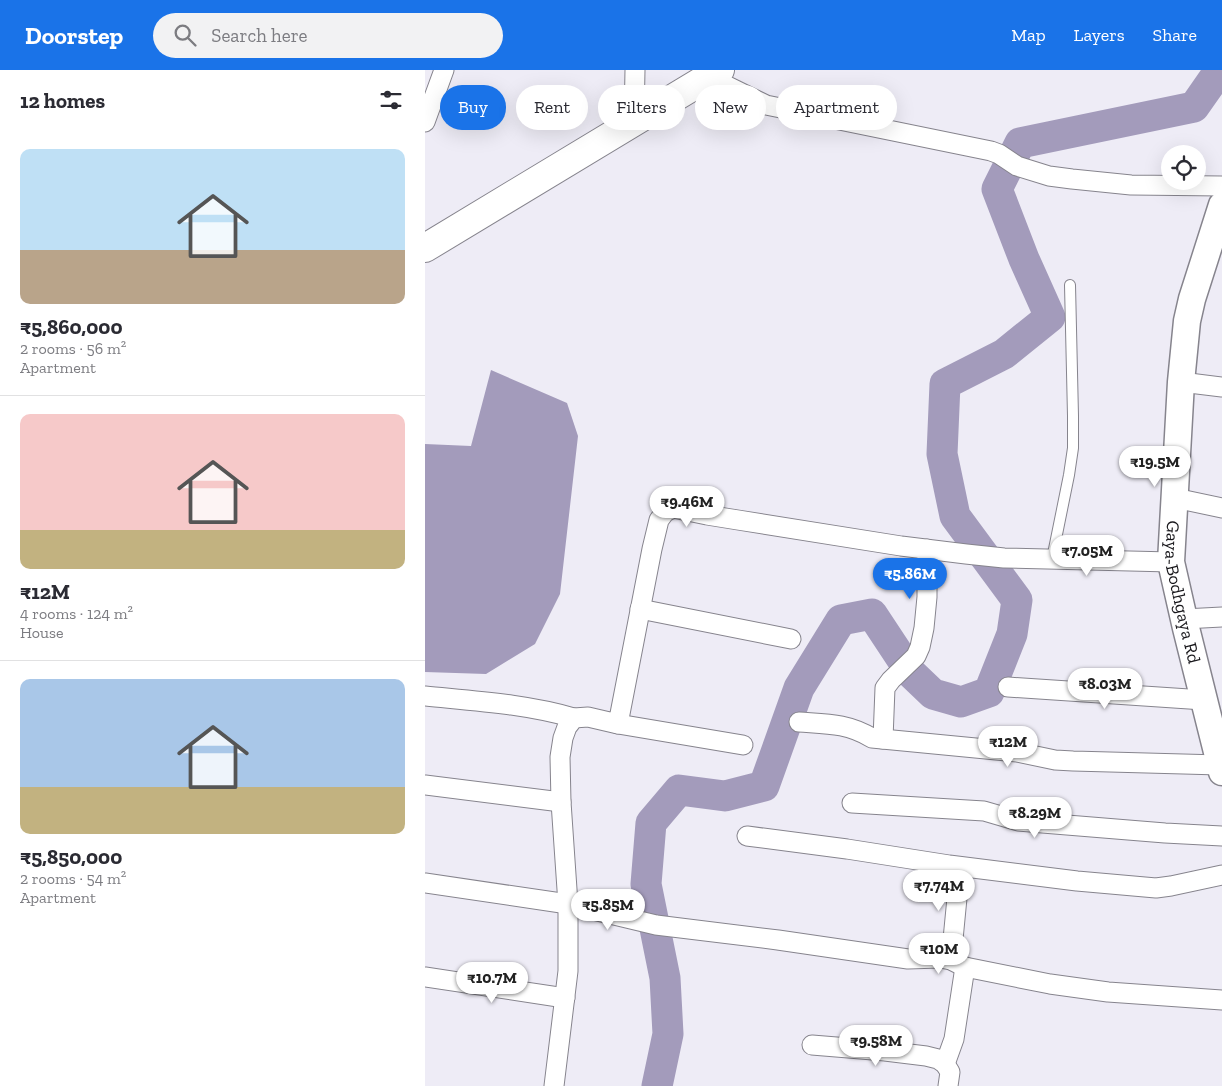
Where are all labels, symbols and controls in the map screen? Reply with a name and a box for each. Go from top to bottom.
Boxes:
search box [153,13,503,58]
text: Doorstep [25,21,123,50]
icon: search [171,21,199,49]
text: Search here [211,24,308,47]
text: Map [1011,24,1046,46]
text: Layers [1074,24,1125,46]
text: Share [1153,24,1197,46]
chip: Buy [440,85,506,130]
chip: Rent [516,85,588,130]
chip: Filters [598,85,685,130]
chip: New [695,85,766,130]
chip: Apartment [776,85,897,130]
icon: filters [377,86,405,114]
text: 12 homes [20,88,105,113]
map controls [1161,145,1206,190]
button: locate [1161,145,1206,190]
icon: home [168,181,258,271]
text: ₹5,860,000 [20,314,123,339]
text: 2 rooms · 56 m² [20,339,126,358]
text: Apartment [20,358,96,377]
pin: ₹19.5M [1114,446,1196,488]
icon: home [168,447,258,537]
text: ₹19.5M [1130,452,1180,471]
pin: ₹9.46M [646,486,728,528]
text: ₹9.46M [661,492,713,511]
street label: Gaya-Bodhgaya Rd [1160,520,1205,666]
pin: ₹7.05M [1046,534,1128,577]
text: ₹7.05M [1061,541,1113,560]
pin: ₹5.86M [869,558,951,600]
text: ₹5.86M [884,564,936,583]
text: ₹12M [20,579,70,604]
text: 4 rooms · 124 m² [20,604,133,623]
text: House [20,623,63,642]
pin: ₹8.03M [1064,668,1146,710]
text: ₹8.03M [1078,674,1132,693]
icon: home [168,712,258,802]
pin: ₹12M [978,726,1038,768]
text: ₹12M [989,732,1027,751]
pin: ₹8.29M [994,796,1076,839]
text: ₹8.29M [1009,803,1061,822]
text: ₹5,850,000 [20,844,122,869]
text: 2 rooms · 54 m² [20,869,126,888]
pin: ₹7.74M [898,870,980,912]
text: ₹7.74M [914,876,964,895]
text: Apartment [20,888,96,907]
pin: ₹5.85M [567,888,649,931]
text: ₹5.85M [582,895,634,914]
pin: ₹10M [909,932,969,975]
text: ₹10M [920,939,958,958]
pin: ₹10.7M [451,962,533,1004]
text: ₹10.7M [467,968,517,987]
pin: ₹9.58M [835,1024,917,1067]
text: ₹9.58M [850,1031,902,1050]

